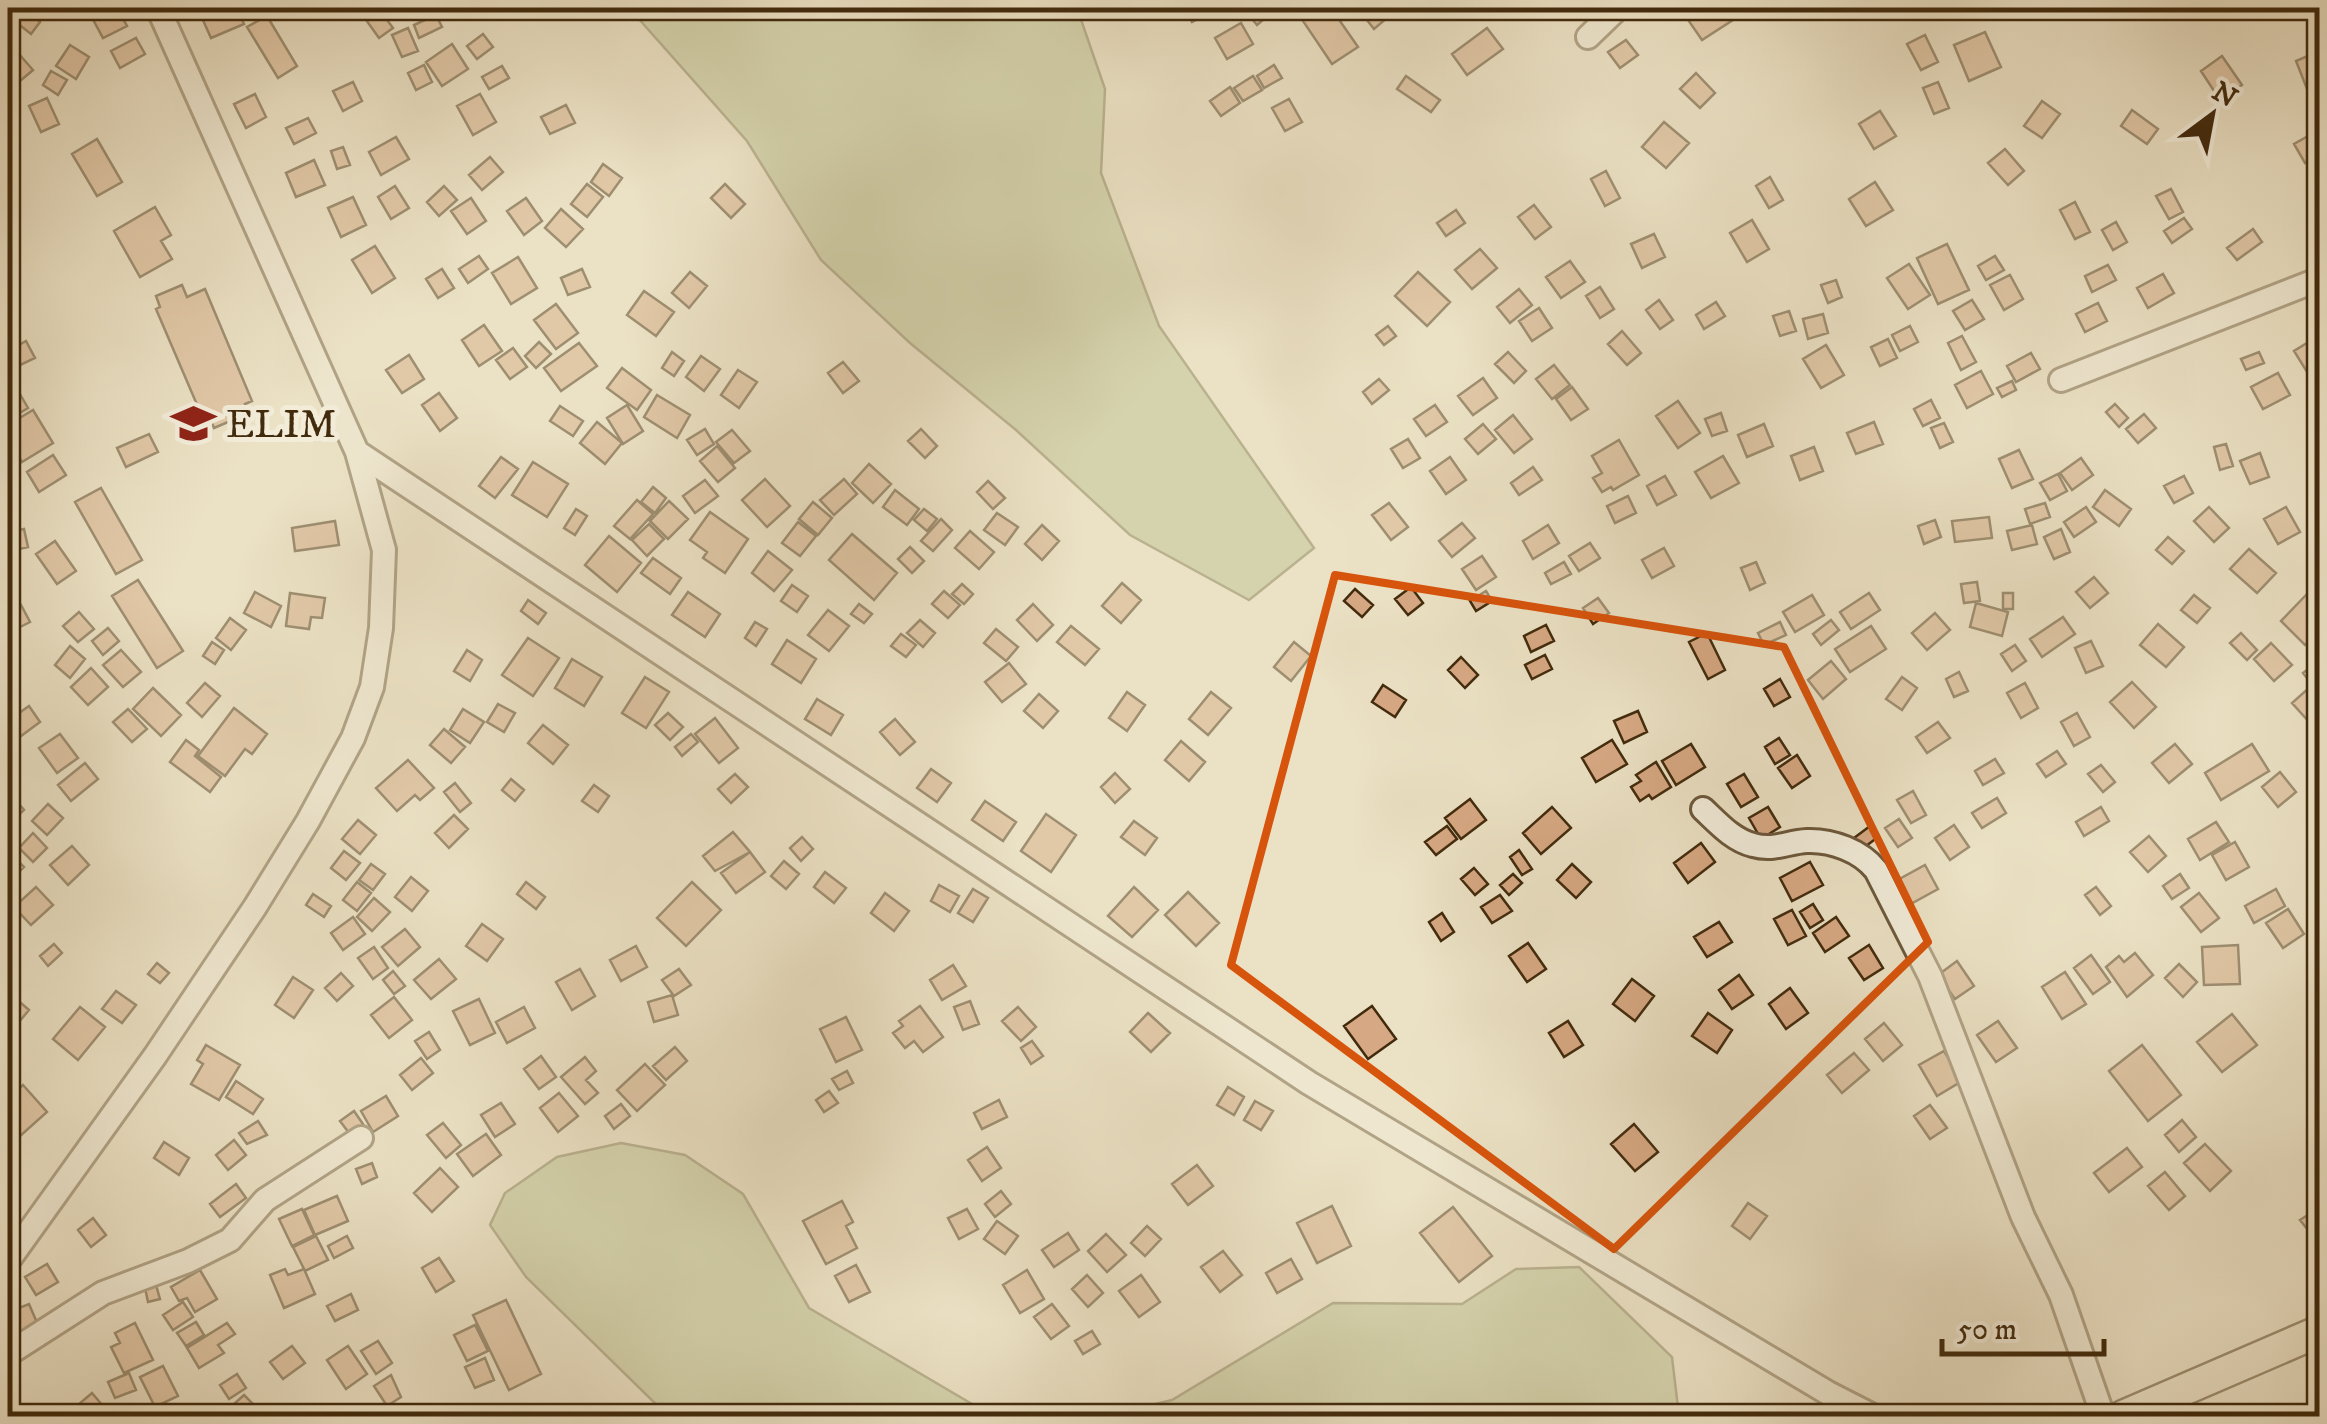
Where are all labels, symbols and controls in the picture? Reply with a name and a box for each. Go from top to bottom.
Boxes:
north arrow [2162,65,2262,165]
text: N [2205,74,2243,116]
school or university icon: ELIM [169,399,217,447]
place label: ELIM [226,401,336,451]
scale bar [1942,1294,2104,1356]
text: 50 m [1957,1312,2017,1349]

